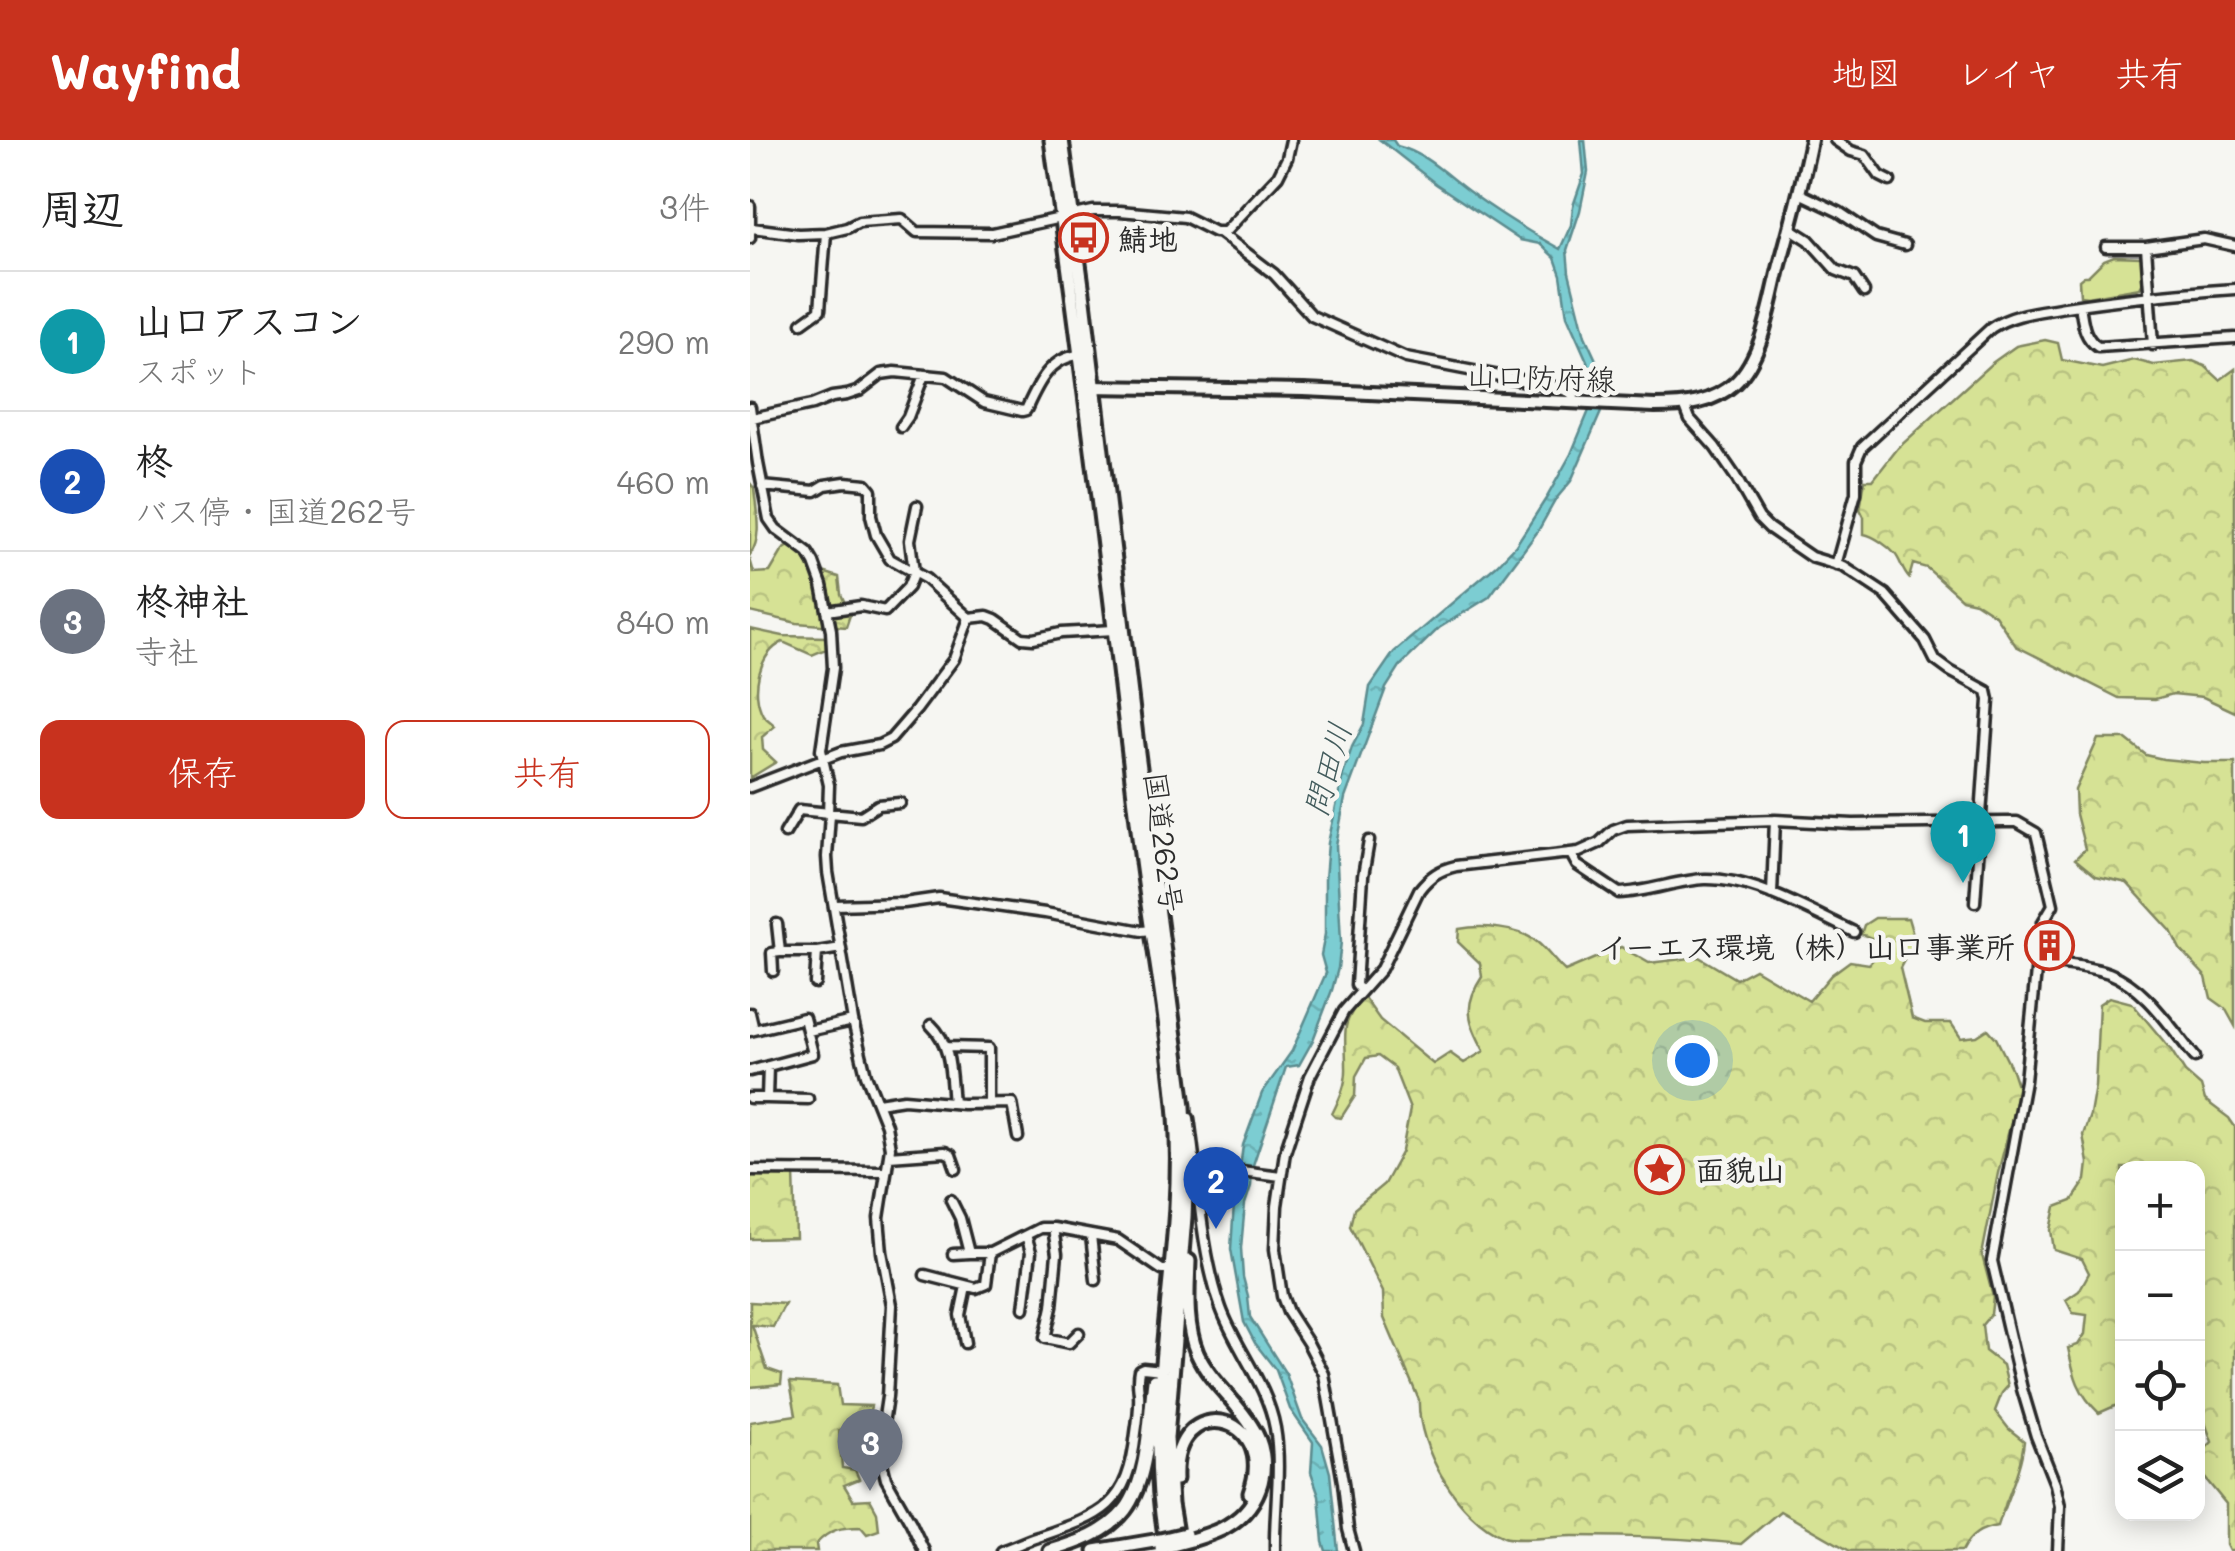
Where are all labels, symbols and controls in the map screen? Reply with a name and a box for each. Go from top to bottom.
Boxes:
text: Wayfind [50,39,241,101]
text: 地図 [1831,49,1901,95]
text: レイヤ [1956,49,2060,95]
text: 共有 [2115,49,2185,95]
text: 周辺 [40,180,124,235]
text: 3件 [659,185,710,227]
bus stop icon: 鯖地 [1057,212,1109,264]
place label: 鯖地 [1118,218,1178,258]
text: 山口アスコン [135,295,363,345]
text: 1 [65,320,80,362]
text: 290 m [618,320,710,362]
text: スポット [135,349,263,391]
street label: 山口防府線 [1465,353,1617,399]
text: 柊 [135,435,173,485]
text: 2 [64,460,81,502]
text: 460 m [616,460,710,502]
text: バス停 · 国道262号 [135,489,416,531]
text: 柊神社 [135,575,249,625]
text: 3 [63,600,82,642]
text: 840 m [616,600,710,642]
text: 寺社 [135,629,199,671]
water label: 問田川 [1293,717,1359,821]
button: 保存 [40,720,365,819]
button: 共有 [385,720,710,819]
street label: 国道262号 [1137,769,1193,915]
pin: 1 [1930,800,1996,883]
building icon: イーエス環境（株）山口事業所 [2024,920,2076,972]
place label: イーエス環境（株）山口事業所 [1597,926,2015,966]
your location [1667,1035,1718,1086]
place icon: 面貌山 [1634,1143,1686,1195]
pin: 2 [1184,1146,1248,1229]
place label: 面貌山 [1695,1149,1785,1189]
map controls [2115,1161,2205,1521]
button: + [2115,1161,2205,1251]
button: − [2115,1251,2205,1341]
button: locate [2115,1341,2205,1431]
pin: 3 [838,1408,902,1491]
button: layers [2115,1431,2205,1521]

